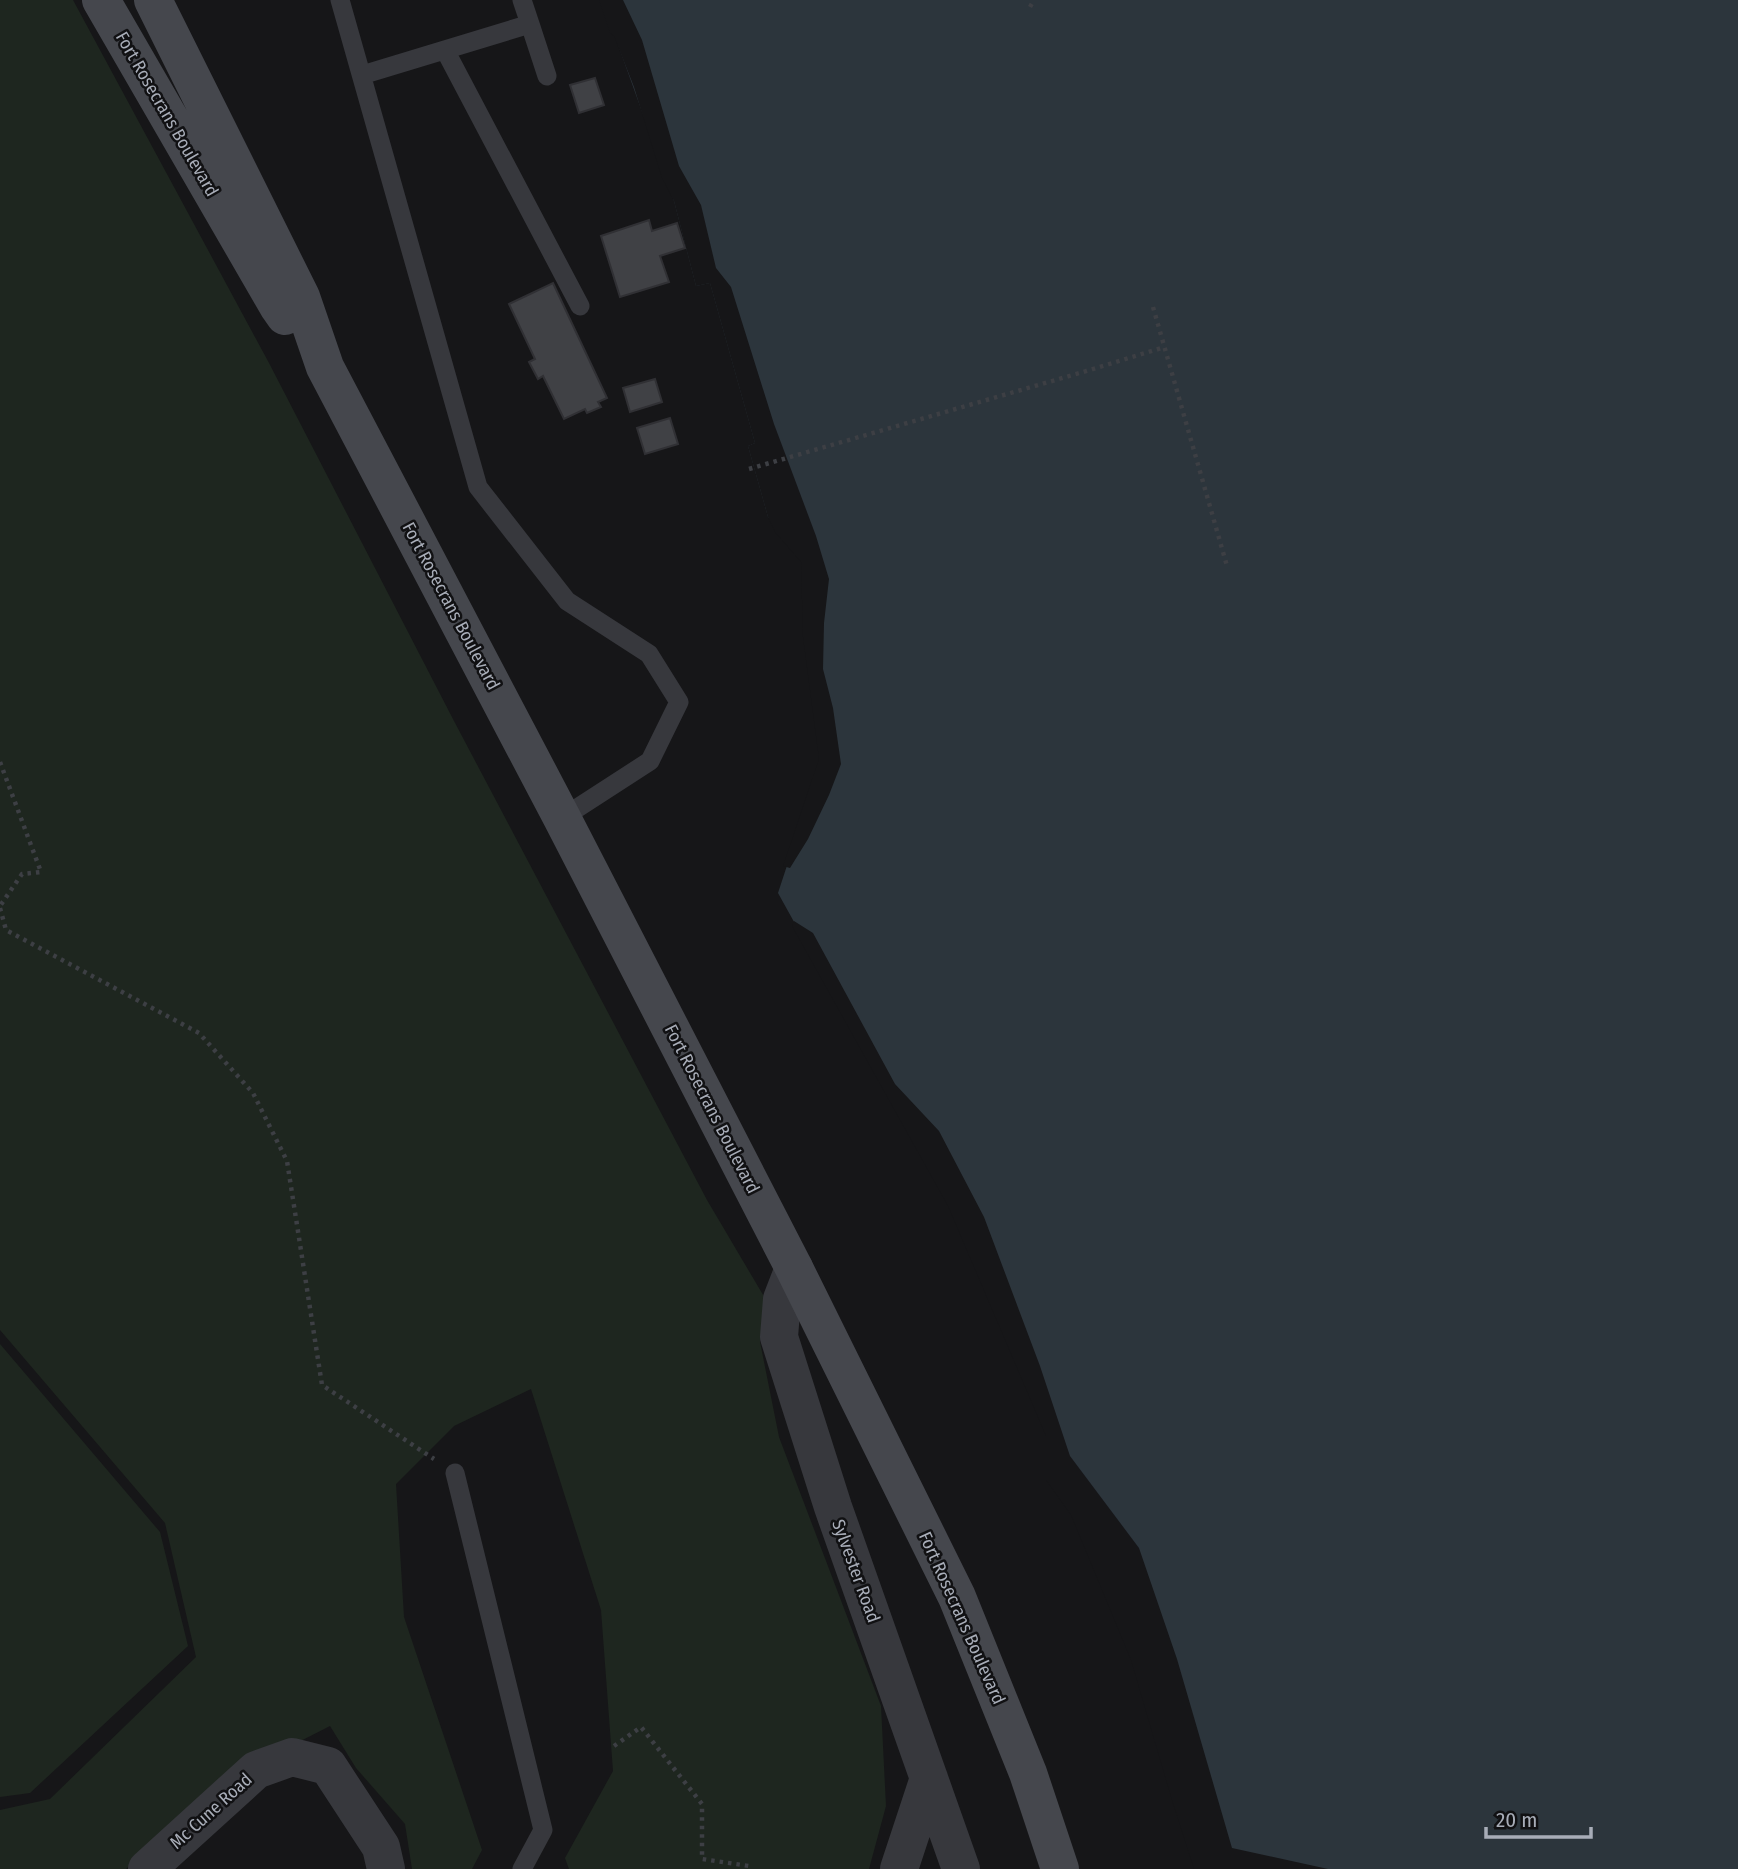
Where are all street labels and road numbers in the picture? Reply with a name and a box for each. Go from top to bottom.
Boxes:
street label: Fort Rosecrans Boulevard [111,28,223,200]
street label: Fort Rosecrans Boulevard [397,518,505,694]
street label: Fort Rosecrans Boulevard [660,1021,764,1197]
street label: Sylvester Road [827,1516,885,1626]
street label: Fort Rosecrans Boulevard [914,1528,1010,1708]
street label: Mc Cune Road [165,1768,257,1854]

